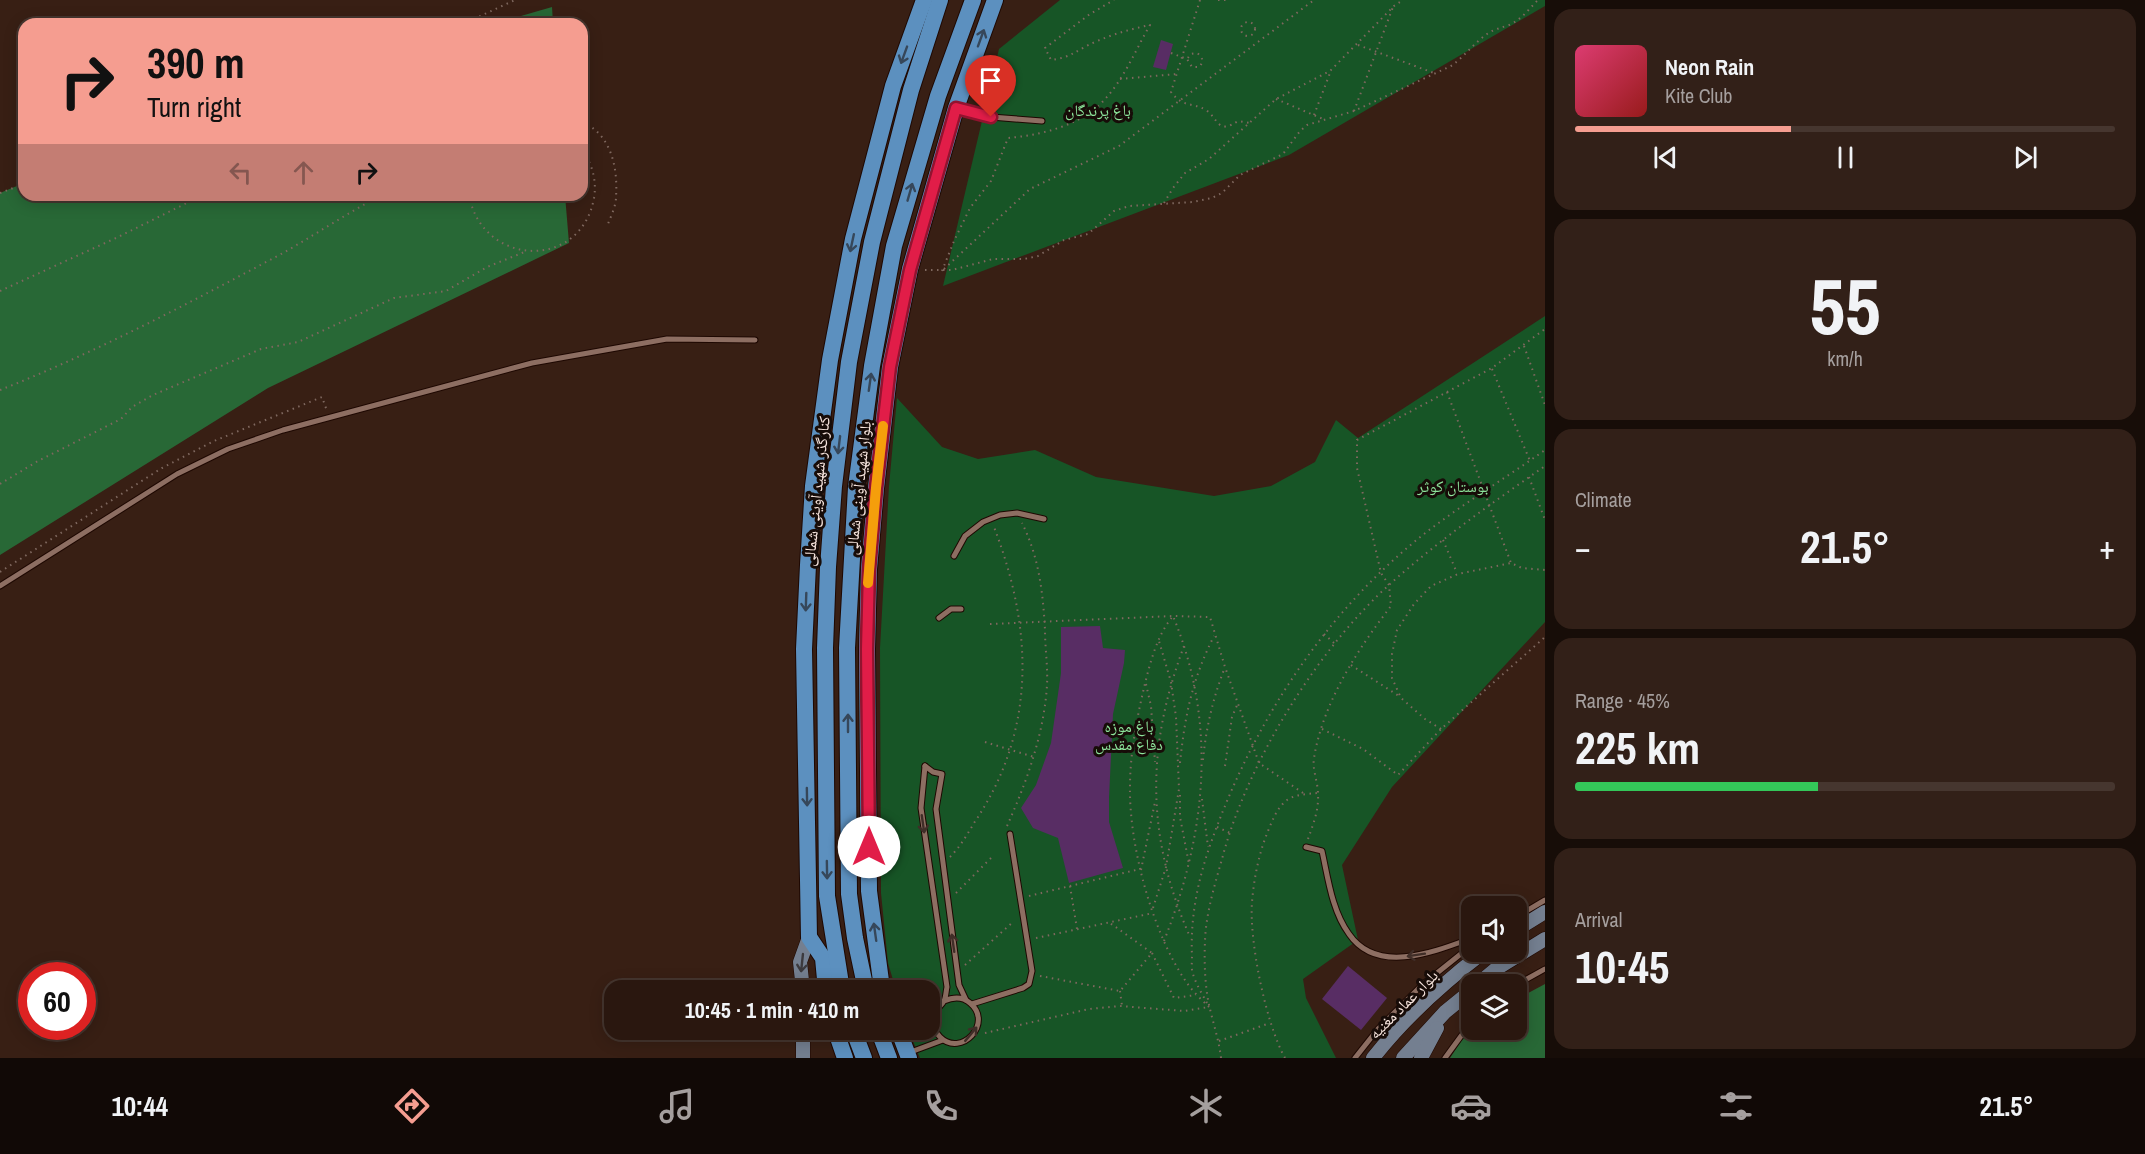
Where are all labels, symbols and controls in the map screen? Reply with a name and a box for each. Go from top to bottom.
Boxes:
one-way arrow [977,29,988,48]
text: 390 m [147,35,245,91]
icon: right [48,42,126,120]
one-way arrow [897,45,908,64]
text: Neon Rain [1665,52,1754,82]
pin [965,55,1016,117]
icon: arrive [974,64,1007,97]
text: Kite Club [1665,82,1732,109]
text: Turn right [147,89,241,125]
park label: باغ پرندگان [1065,99,1131,121]
icon: previous [1649,141,1682,174]
icon: pause [1829,141,1862,174]
icon: next [2009,141,2042,174]
icon: left [224,156,257,189]
icon: ahead [287,156,320,189]
icon: right [350,156,383,189]
one-way arrow [905,183,916,202]
one-way arrow [846,233,857,252]
text: 55 [1809,253,1881,358]
text: km/h [1827,345,1863,372]
one-way arrow [864,373,875,393]
street label: کنارگذر شهید آوینی شمالی [797,414,835,567]
street label: بلوار شهید آوینی شمالی [840,420,876,556]
one-way arrow [833,435,844,455]
park label: بوستان کوثر [1416,475,1489,497]
text: Climate [1575,486,1632,513]
text: 21.5° [1800,516,1890,577]
text: − [1575,525,1591,569]
text: + [2099,525,2115,569]
one-way arrow [801,592,812,612]
text: Range · 45% [1575,687,1670,714]
one-way arrow [842,714,854,734]
park label: باغ موزه دفاع مقدس [1095,715,1163,755]
text: 225 km [1575,717,1700,778]
one-way arrow [801,787,813,807]
one-way arrow [918,814,929,833]
position arrow [837,815,901,879]
one-way arrow [821,860,833,880]
map controls [1461,896,1527,1040]
button: sound [1461,896,1527,962]
text: Arrival [1575,906,1622,933]
one-way arrow [869,923,880,943]
one-way arrow [948,934,959,954]
text: 10:45 [1575,936,1669,997]
one-way arrow [1407,950,1426,961]
one-way arrow [797,953,808,972]
speed limit sign: 60 [18,962,96,1040]
street label: بلوار عماد مغنیه [1363,964,1443,1044]
button: layers [1461,974,1527,1040]
text: 10:45 · 1 min · 410 m [685,995,859,1025]
one-way arrow [965,1026,978,1042]
icon: directions [391,1085,433,1127]
icon: music [656,1085,698,1127]
icon: phone [920,1085,962,1127]
icon: climate [1185,1085,1227,1127]
icon: car [1450,1085,1492,1127]
icon: filters [1715,1085,1757,1127]
text: 10:44 [111,1088,168,1124]
text: 21.5° [1980,1088,2034,1124]

